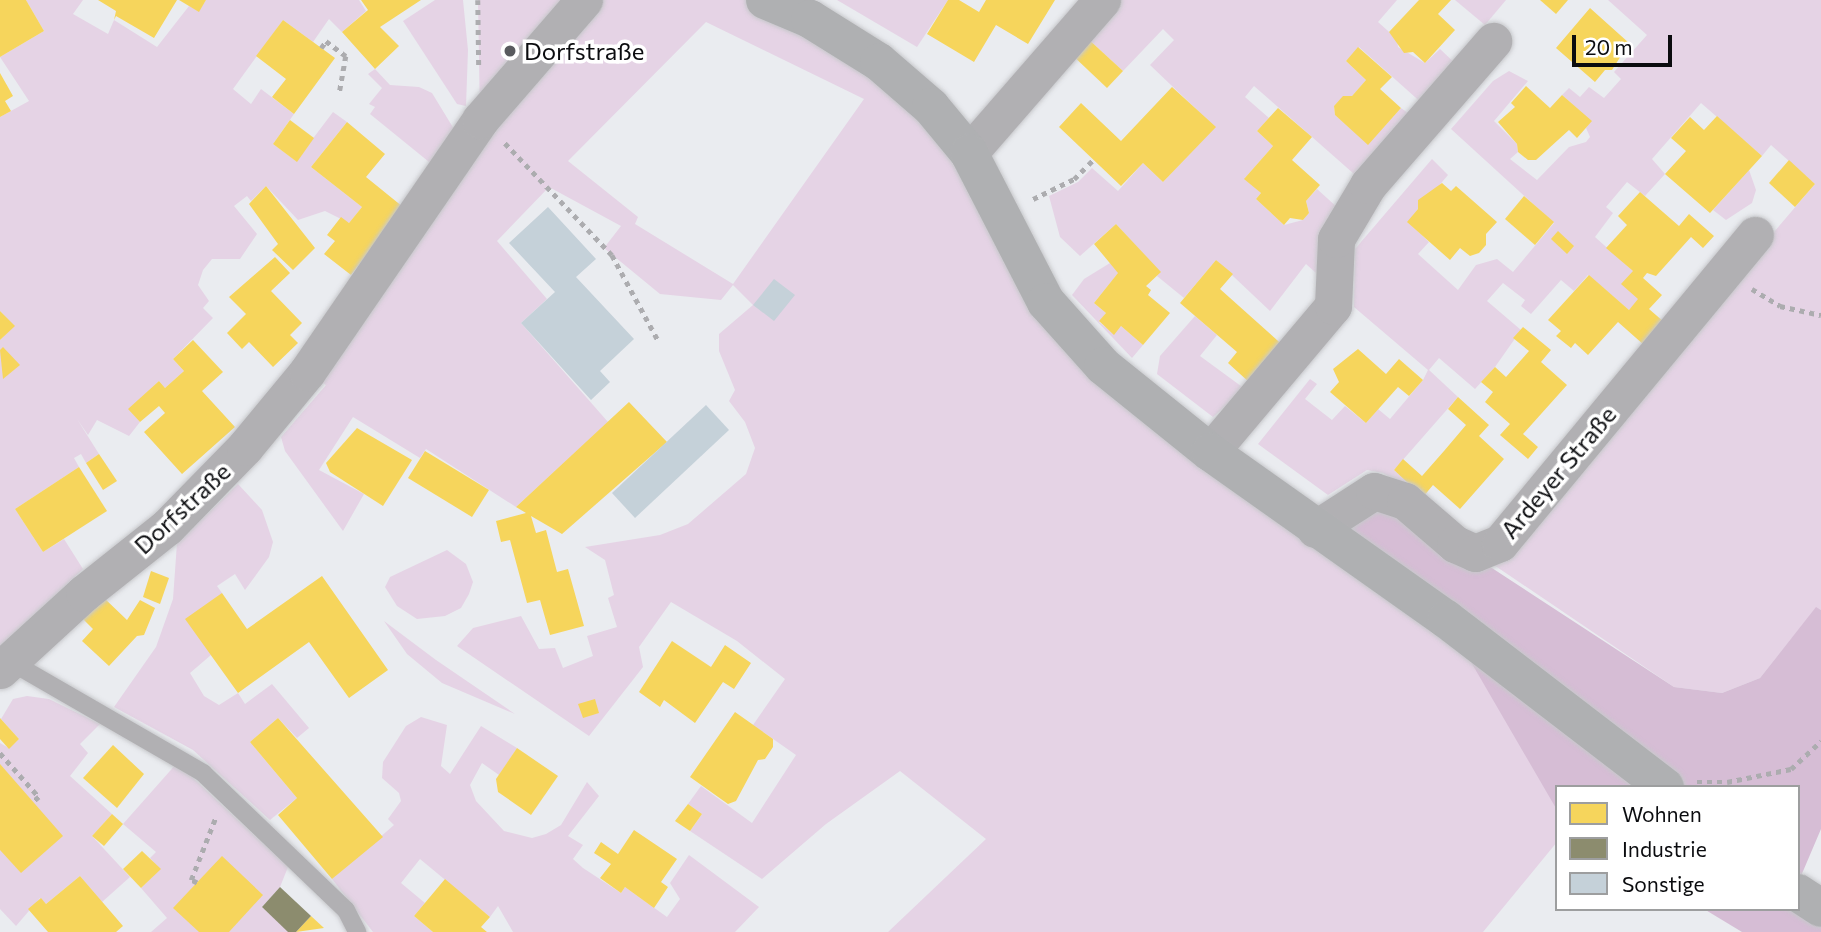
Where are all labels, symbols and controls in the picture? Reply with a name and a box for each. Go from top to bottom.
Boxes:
scale bar [1576,21,1676,65]
text: 20 m [1585,34,1633,59]
place label: Dorfstraße [524,37,645,65]
marker: Dorfstraße [502,43,518,59]
street label: Ardeyer Straße [1494,400,1622,544]
street label: Dorfstraße [128,456,236,560]
legend [1555,785,1800,911]
text: Wohnen [1622,801,1702,826]
text: Industrie [1622,836,1707,861]
text: Sonstige [1622,871,1705,896]

